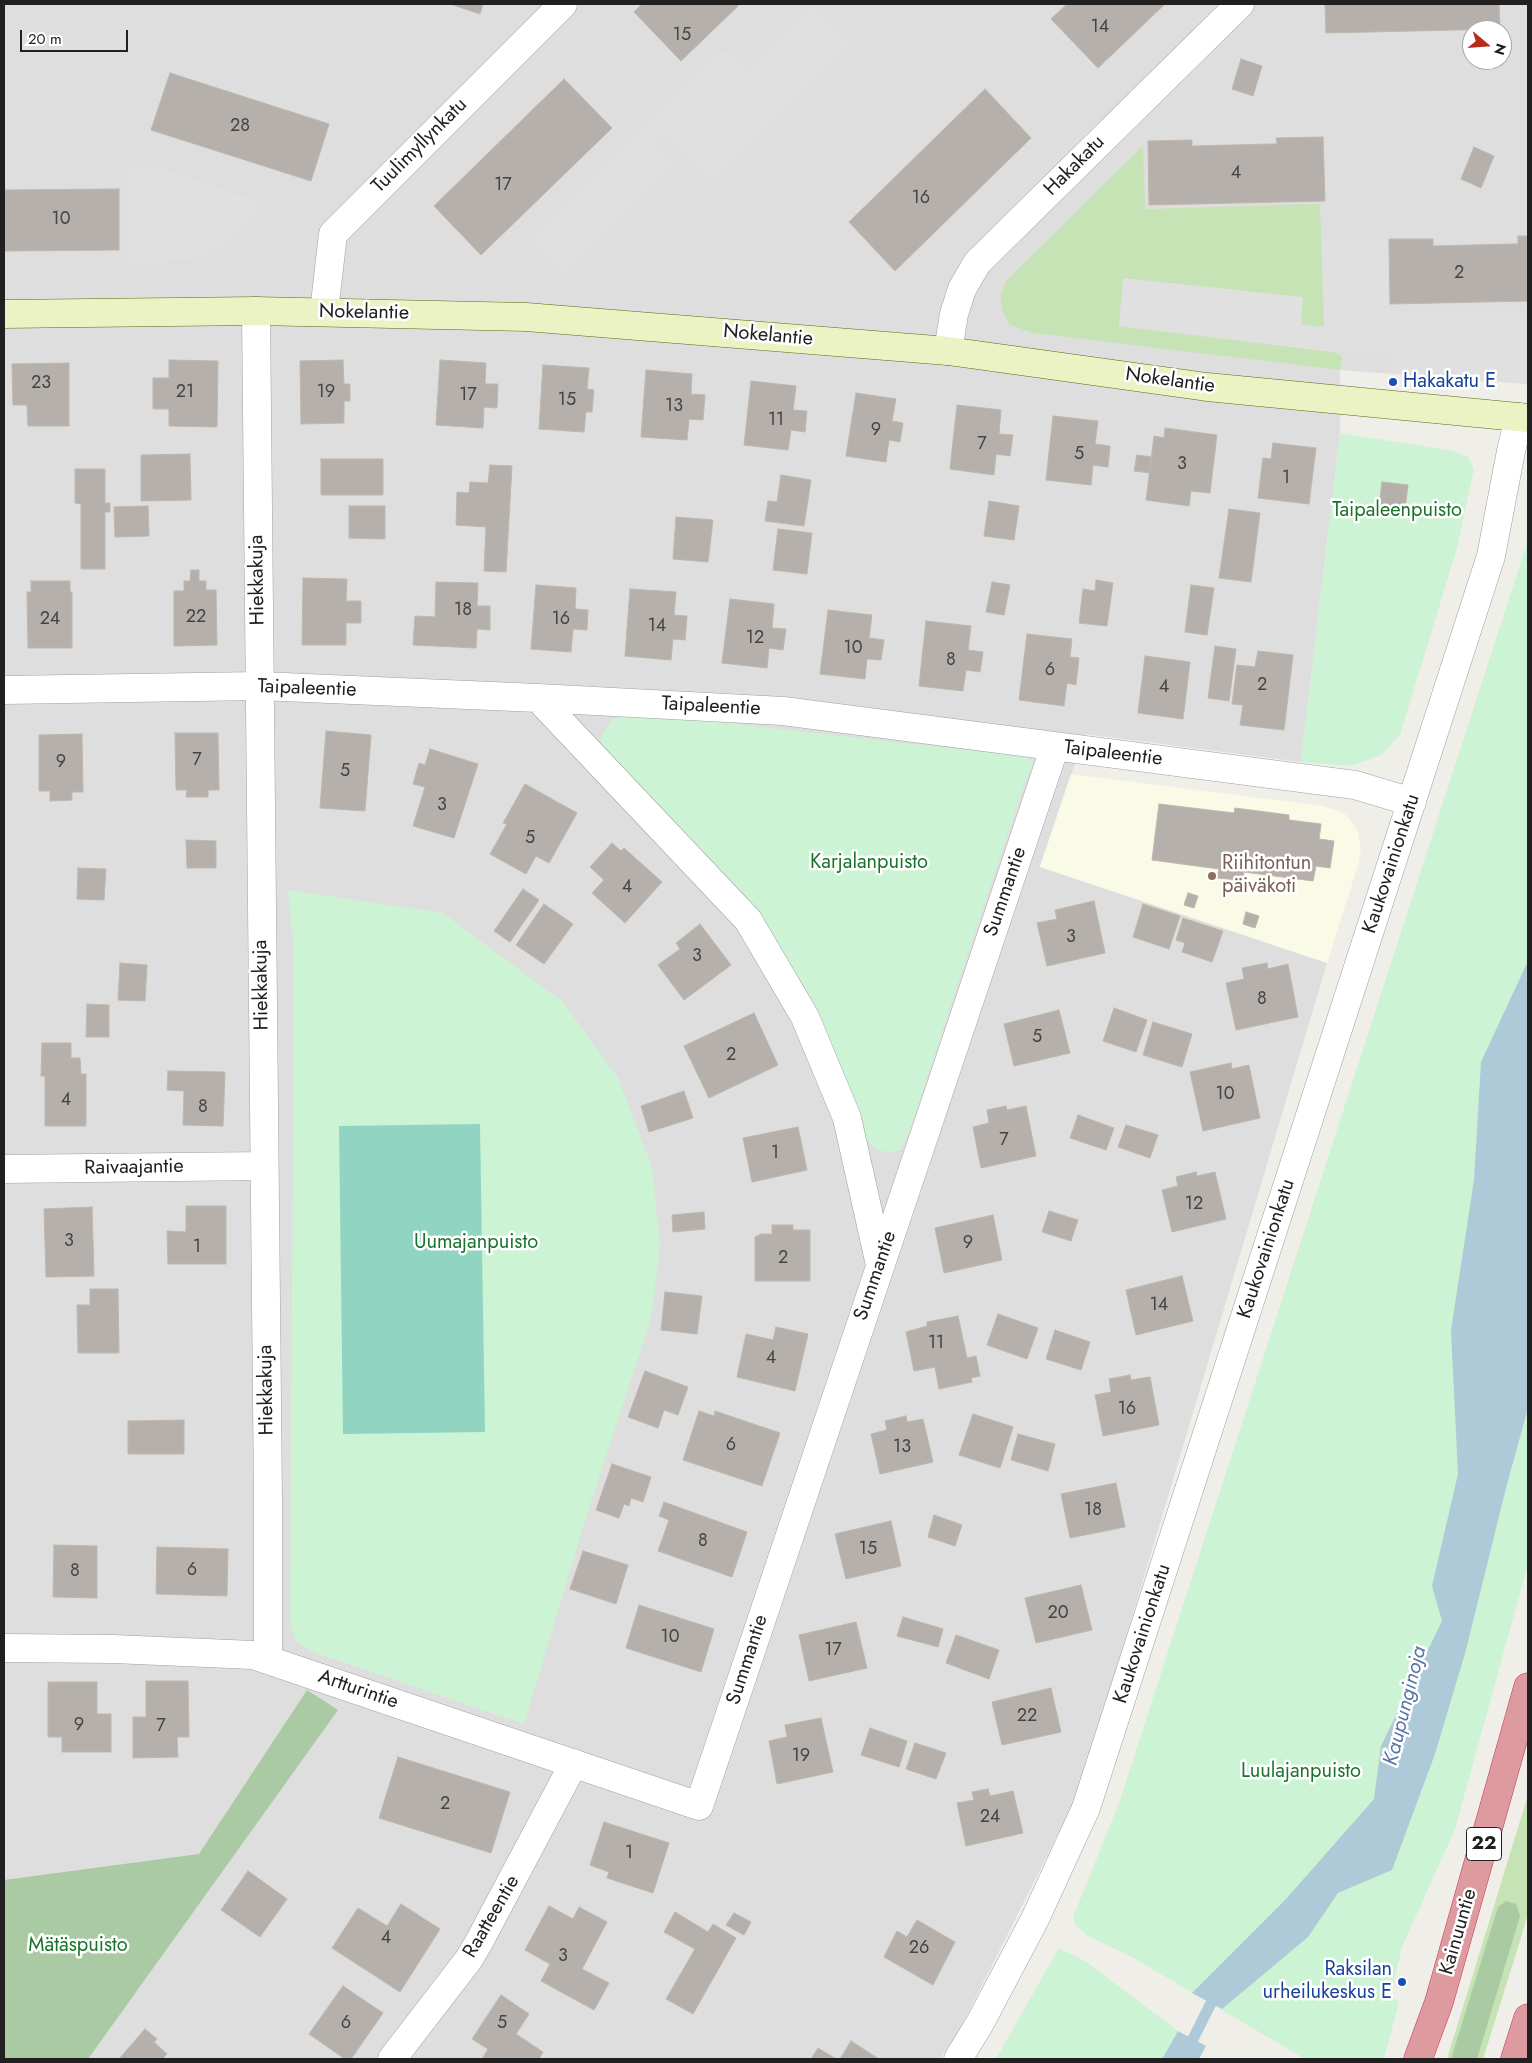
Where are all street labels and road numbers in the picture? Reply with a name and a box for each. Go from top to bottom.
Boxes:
street label: Tuulimyllynkatu [367,93,473,199]
street label: Hakakatu [1040,131,1110,201]
street label: Nokelantie [319,300,409,326]
street label: Nokelantie [722,320,814,352]
street label: Nokelantie [1124,363,1216,399]
street label: Hiekkakuja [245,534,271,626]
street label: Taipaleentie [257,675,357,703]
street label: Taipaleentie [661,692,761,722]
street label: Taipaleentie [1062,736,1164,772]
street label: Kaukovainionkatu [1358,791,1426,937]
street label: Summantie [980,844,1032,940]
street label: Hiekkakuja [249,939,275,1031]
street label: Raivaajantie [84,1155,184,1181]
street label: Kaukovainionkatu [1233,1176,1301,1322]
street label: Summantie [850,1228,902,1324]
street label: Hiekkakuja [254,1344,280,1436]
street label: Kaukovainionkatu [1109,1561,1177,1707]
street label: Summantie [722,1612,774,1708]
street label: Artturintie [315,1665,401,1715]
road number: 22 [1466,1828,1502,1860]
street label: Raatteentie [459,1871,525,1963]
street label: Kainuuntie [1435,1886,1483,1978]

